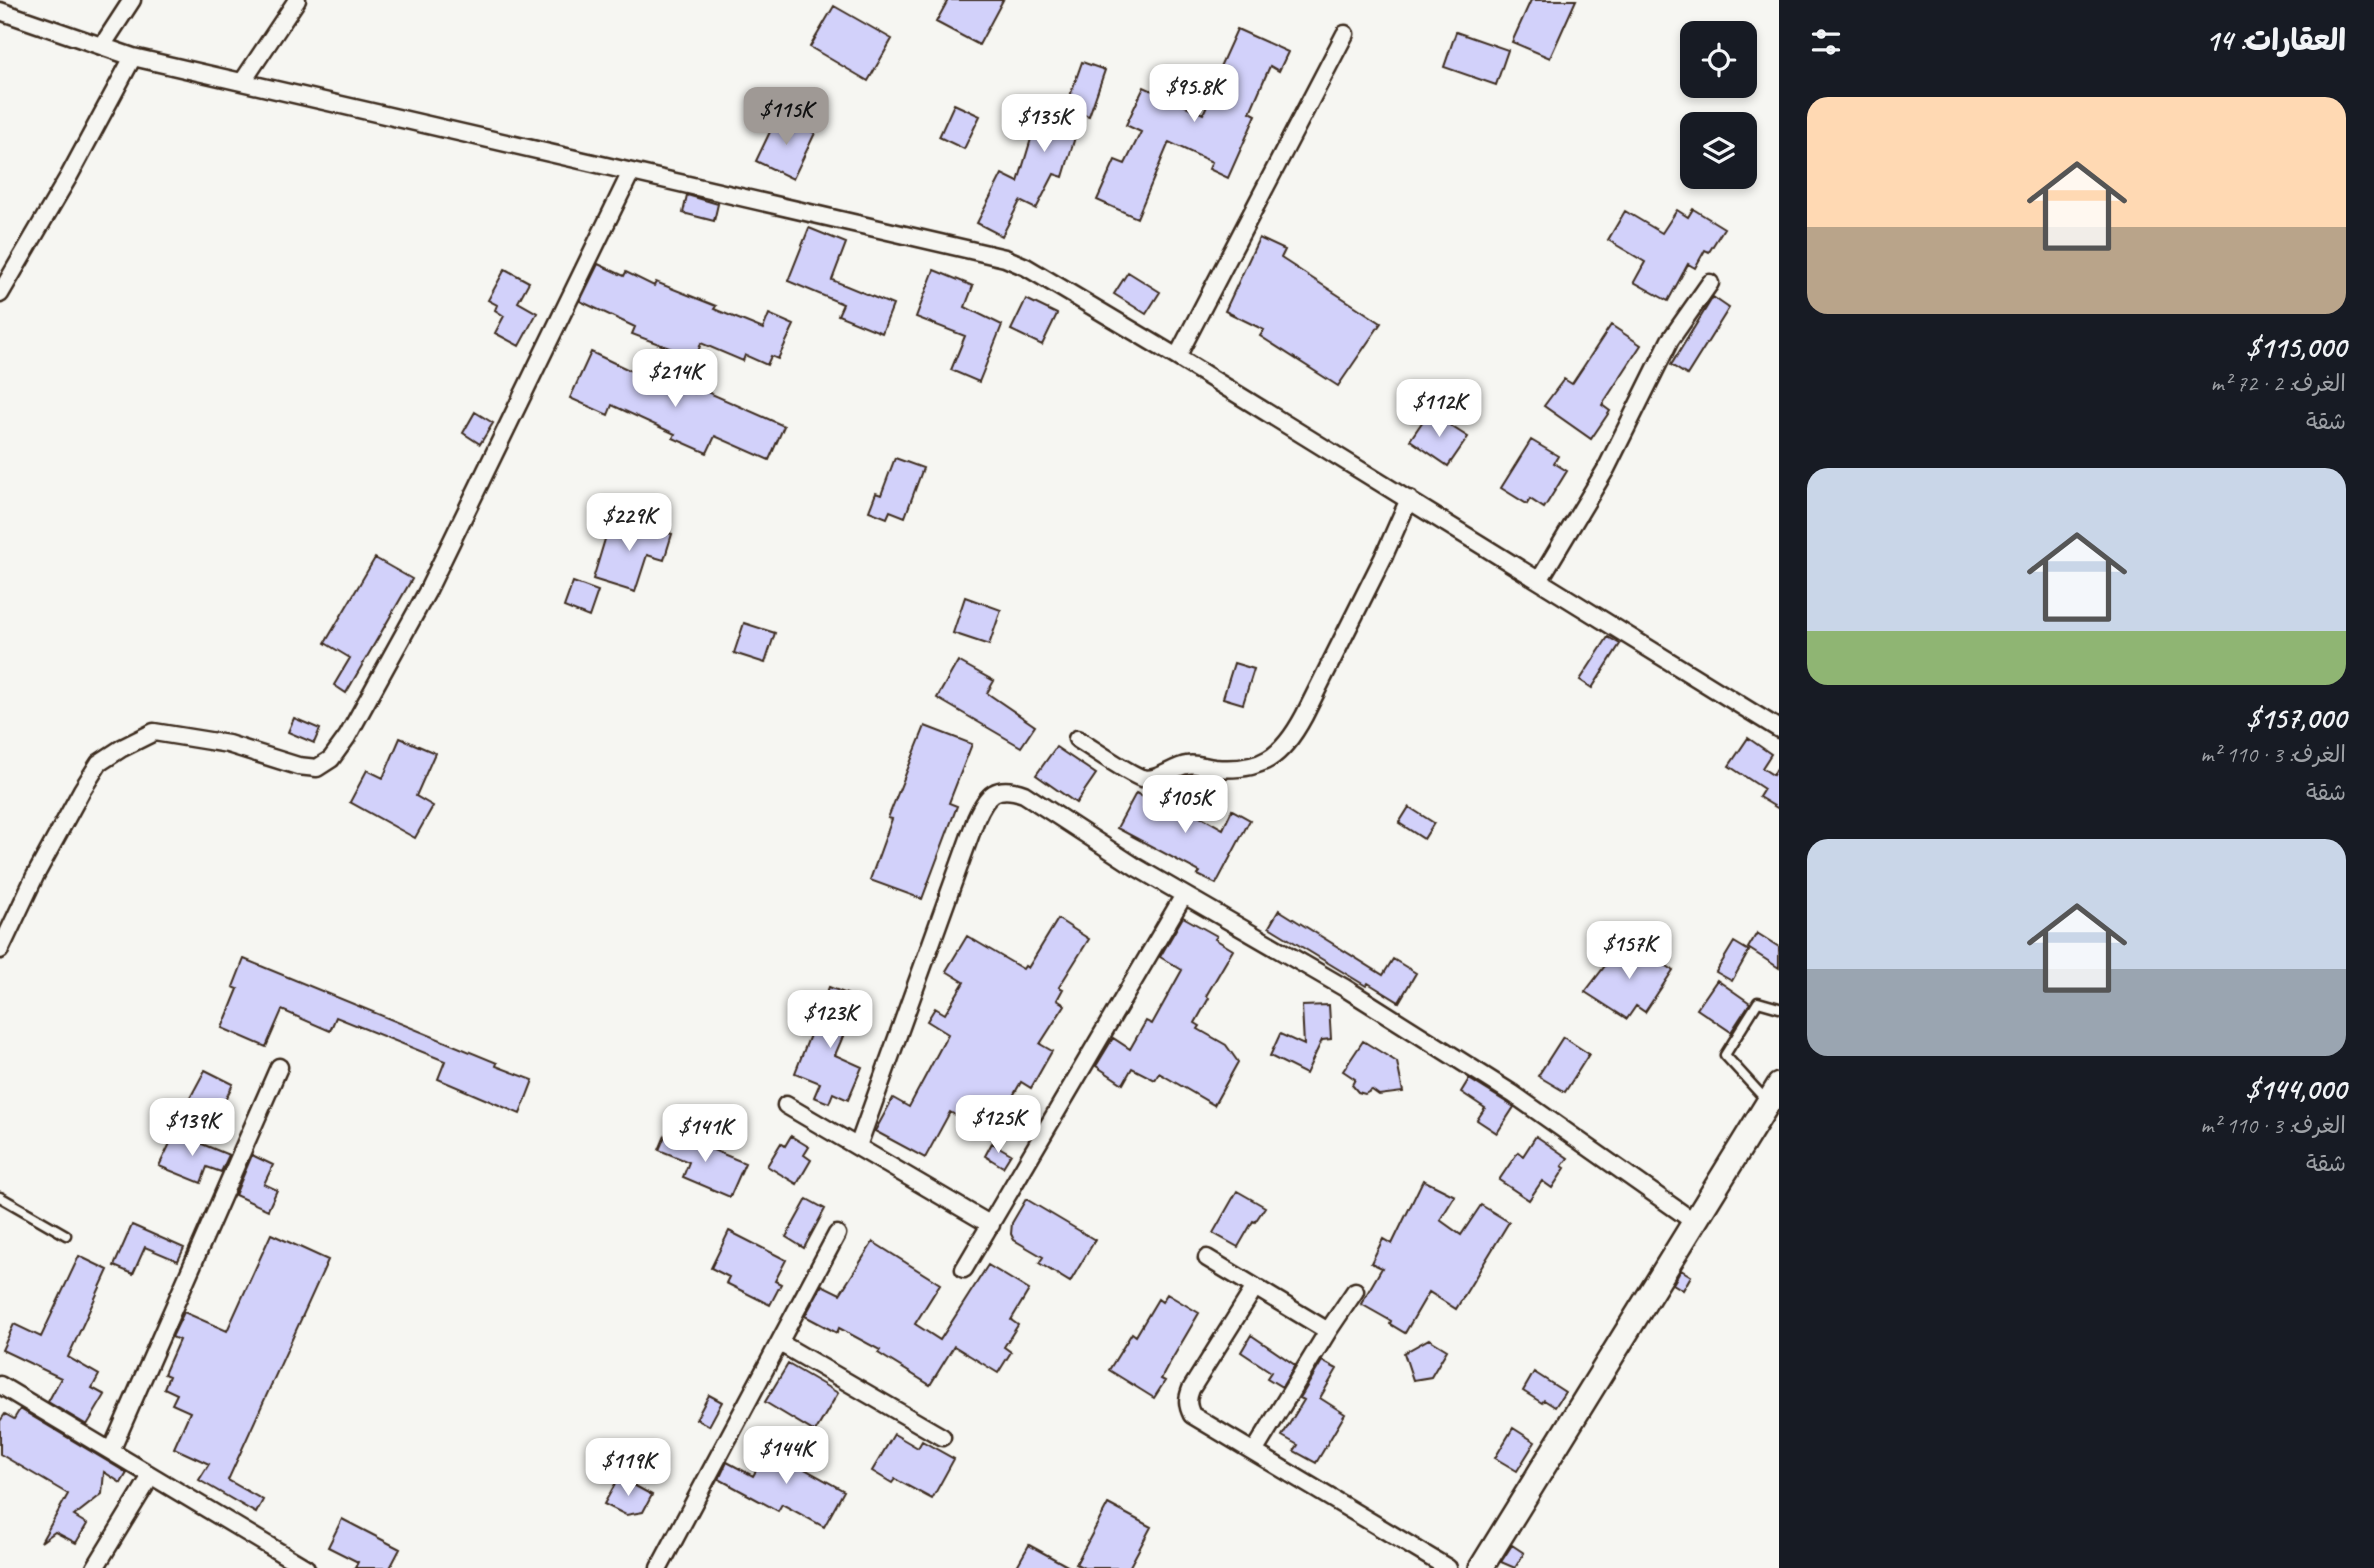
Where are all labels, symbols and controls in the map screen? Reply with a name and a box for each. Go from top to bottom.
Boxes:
map controls [1680,21,1757,189]
button: locate [1680,21,1757,98]
text: العقارات: 14 [2205,21,2346,59]
icon: filters [1807,23,1845,61]
pin: $95.8K [1137,64,1251,124]
text: $95.8K [1166,72,1223,101]
pin: $115K [737,88,835,147]
pin: $135K [995,94,1093,154]
text: $115K [760,95,812,124]
text: $135K [1018,102,1070,131]
button: layers [1680,112,1757,189]
icon: home [2014,143,2140,269]
text: $115,000 [2246,328,2346,366]
pin: $214K [626,350,724,409]
text: $214K [648,357,702,386]
text: الغرف: 2 · 72 m² [2211,369,2346,398]
pin: $112K [1390,380,1488,439]
text: $112K [1412,387,1466,416]
text: شقة [2306,407,2346,436]
pin: $229K [580,494,678,553]
text: $229K [603,501,655,530]
icon: home [2014,514,2140,640]
text: $157,000 [2246,699,2346,737]
text: الغرف: 3 · 110 m² [2200,740,2346,769]
pin: $105K [1136,776,1234,835]
text: شقة [2306,778,2346,807]
text: $105K [1159,783,1211,812]
icon: home [2014,885,2140,1011]
pin: $157K [1580,922,1678,981]
text: $157K [1603,929,1655,958]
pin: $123K [781,990,879,1050]
text: $123K [803,998,857,1027]
text: $144,000 [2246,1070,2346,1108]
pin: $125K [949,1096,1047,1155]
pin: $139K [143,1098,241,1158]
text: $125K [972,1103,1024,1132]
pin: $141K [656,1104,754,1164]
text: $139K [166,1106,218,1135]
text: الغرف: 3 · 110 m² [2200,1111,2346,1140]
text: $141K [678,1112,732,1141]
text: شقة [2306,1149,2346,1178]
pin: $144K [737,1426,835,1486]
text: $144K [759,1434,813,1463]
pin: $119K [579,1438,677,1498]
text: $119K [602,1446,654,1475]

